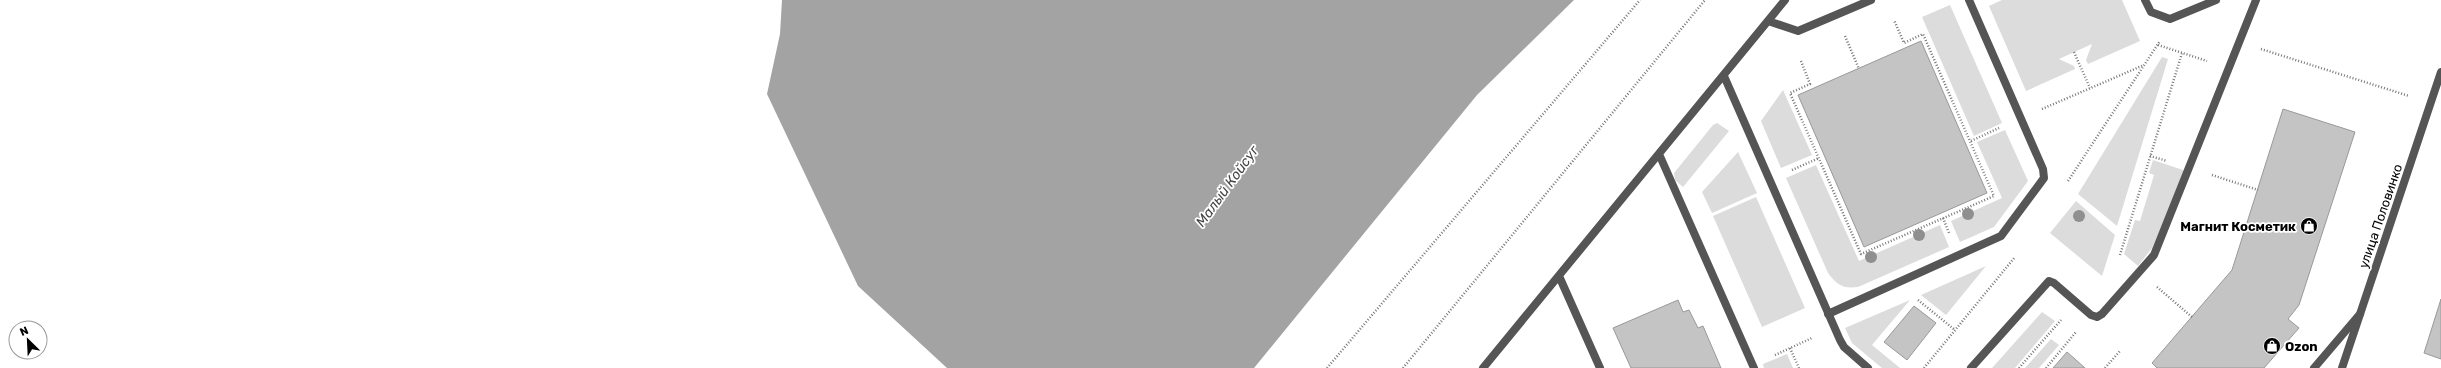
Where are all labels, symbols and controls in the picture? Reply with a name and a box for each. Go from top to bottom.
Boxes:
water label: Малый Койсуг [1192,142,1263,230]
street label: улица Половинко [2356,162,2405,270]
shop icon: Магнит Косметик [2299,216,2319,236]
place label: Магнит Косметик [2180,219,2296,234]
north arrow [8,320,48,360]
text: N [18,324,30,339]
shop icon: Ozon [2262,336,2282,356]
place label: Ozon [2285,339,2318,354]

